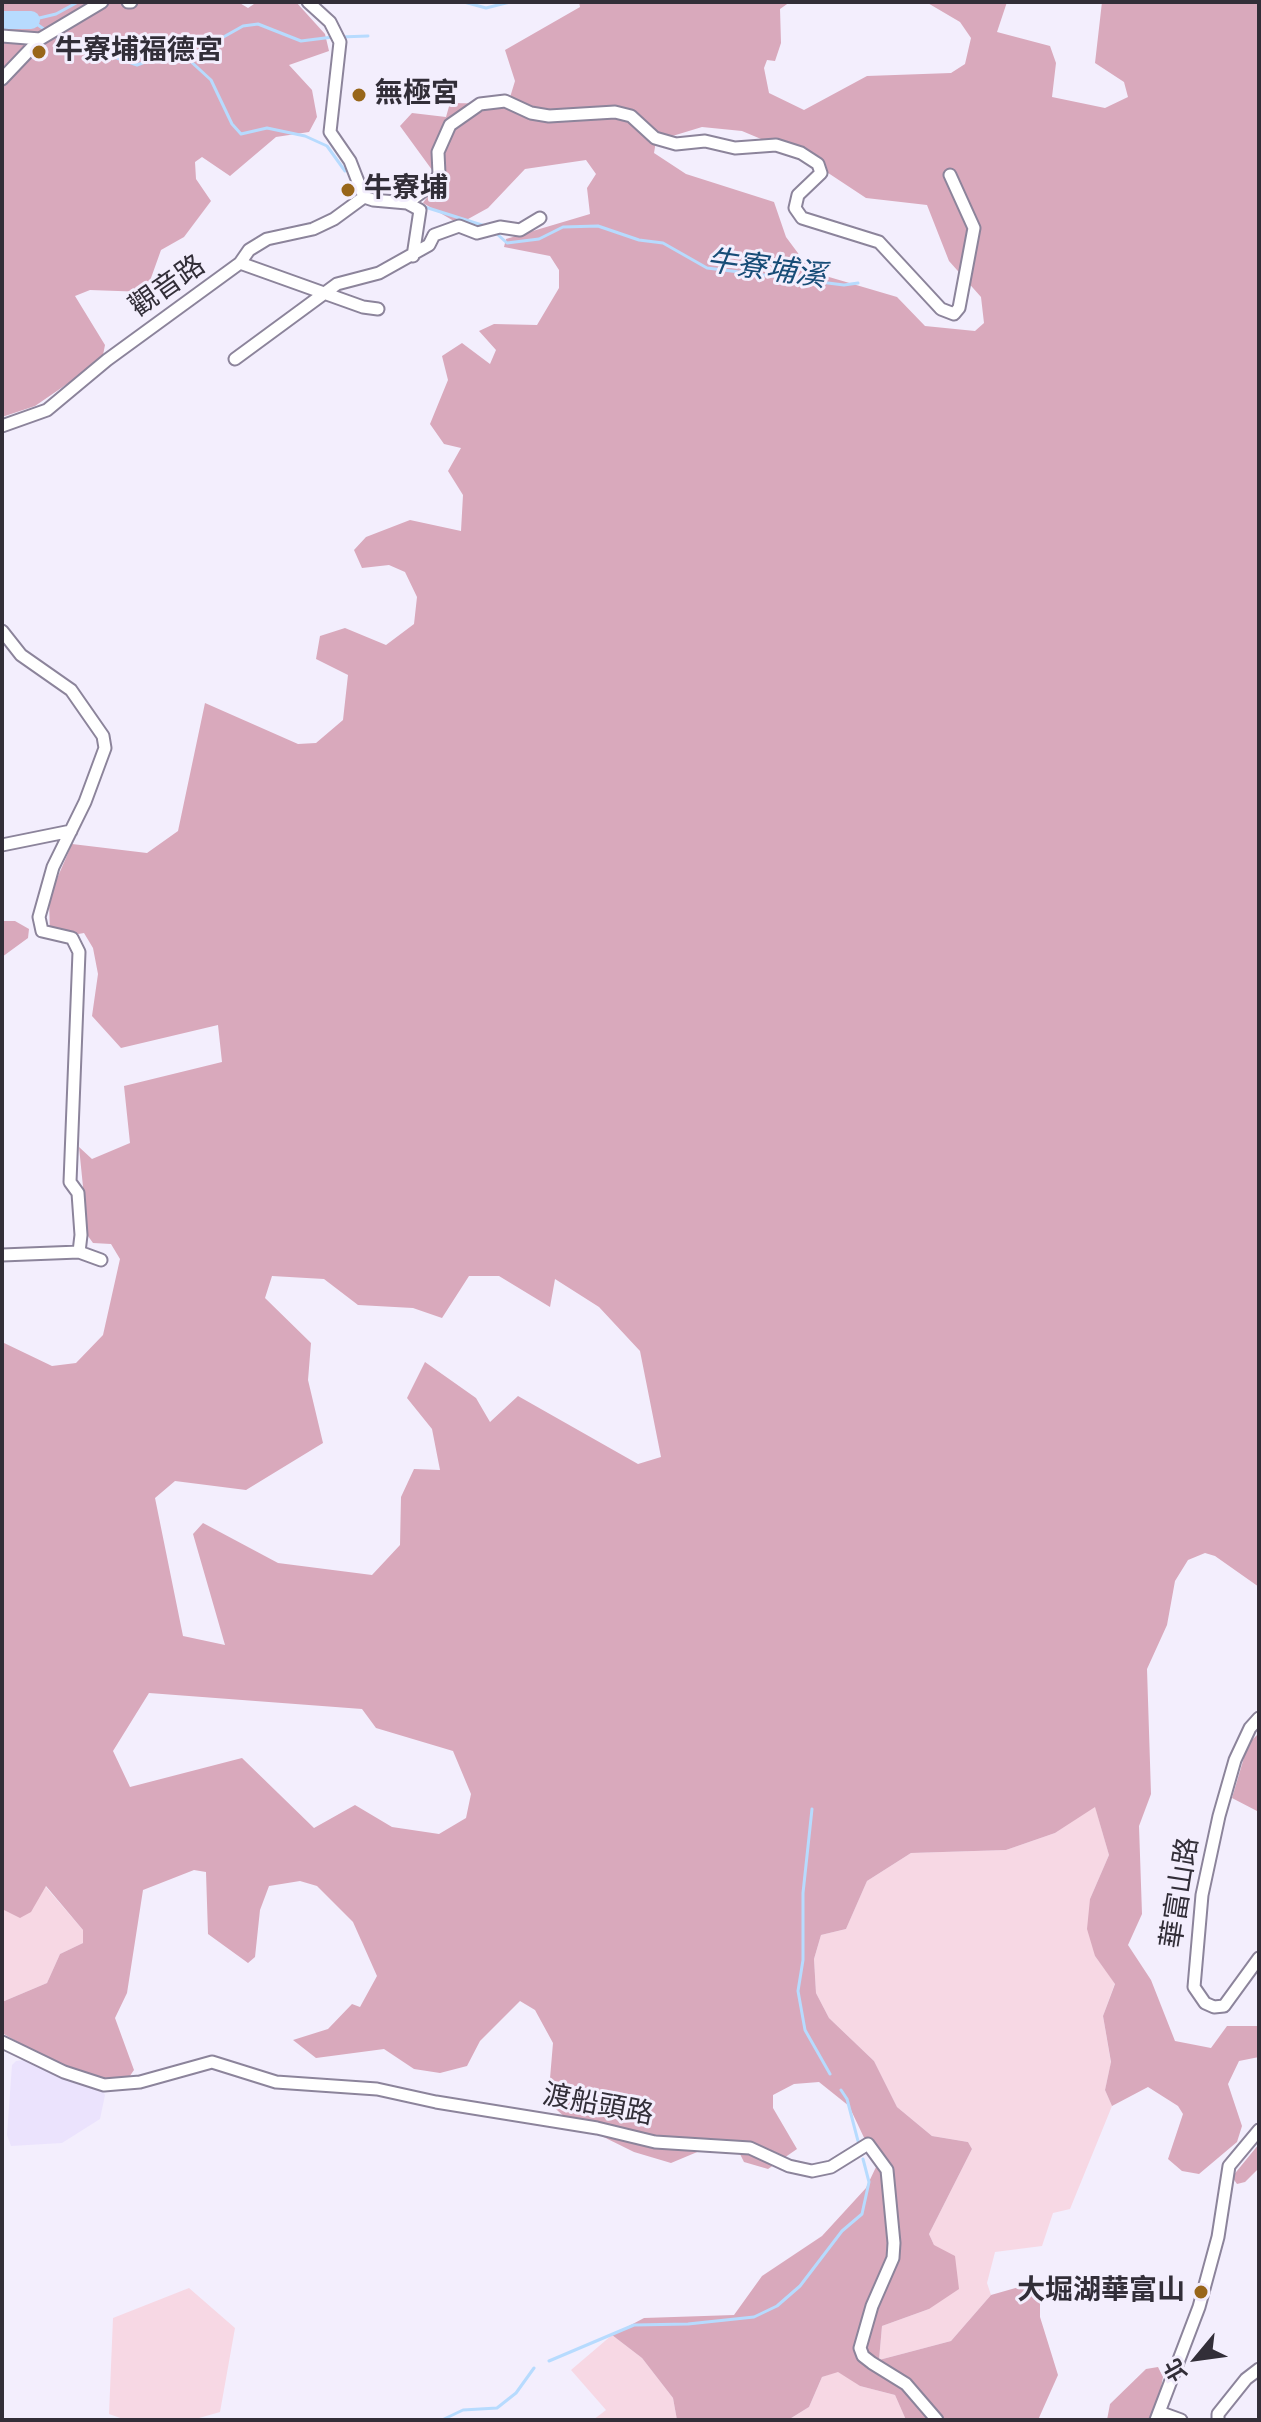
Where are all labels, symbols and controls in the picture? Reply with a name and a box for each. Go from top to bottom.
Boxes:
place label: 牛寮埔福德宮 [55,35,223,69]
marker: 牛寮埔福德宮 [30,43,48,61]
place label: 無極宮 [375,78,459,112]
marker: 無極宮 [350,86,368,104]
place label: 牛寮埔 [364,173,448,207]
marker: 牛寮埔 [339,181,357,199]
water label: 牛寮埔溪 [704,244,828,296]
street label: 觀音路 [124,249,212,325]
street label: 華富山路 [1156,1835,1206,1951]
street label: 渡船頭路 [540,2079,656,2133]
place label: 大堀湖華富山 [1017,2275,1185,2309]
marker: 大堀湖華富山 [1192,2283,1210,2301]
north arrow [1157,2318,1237,2398]
text: 北 [1159,2354,1192,2386]

